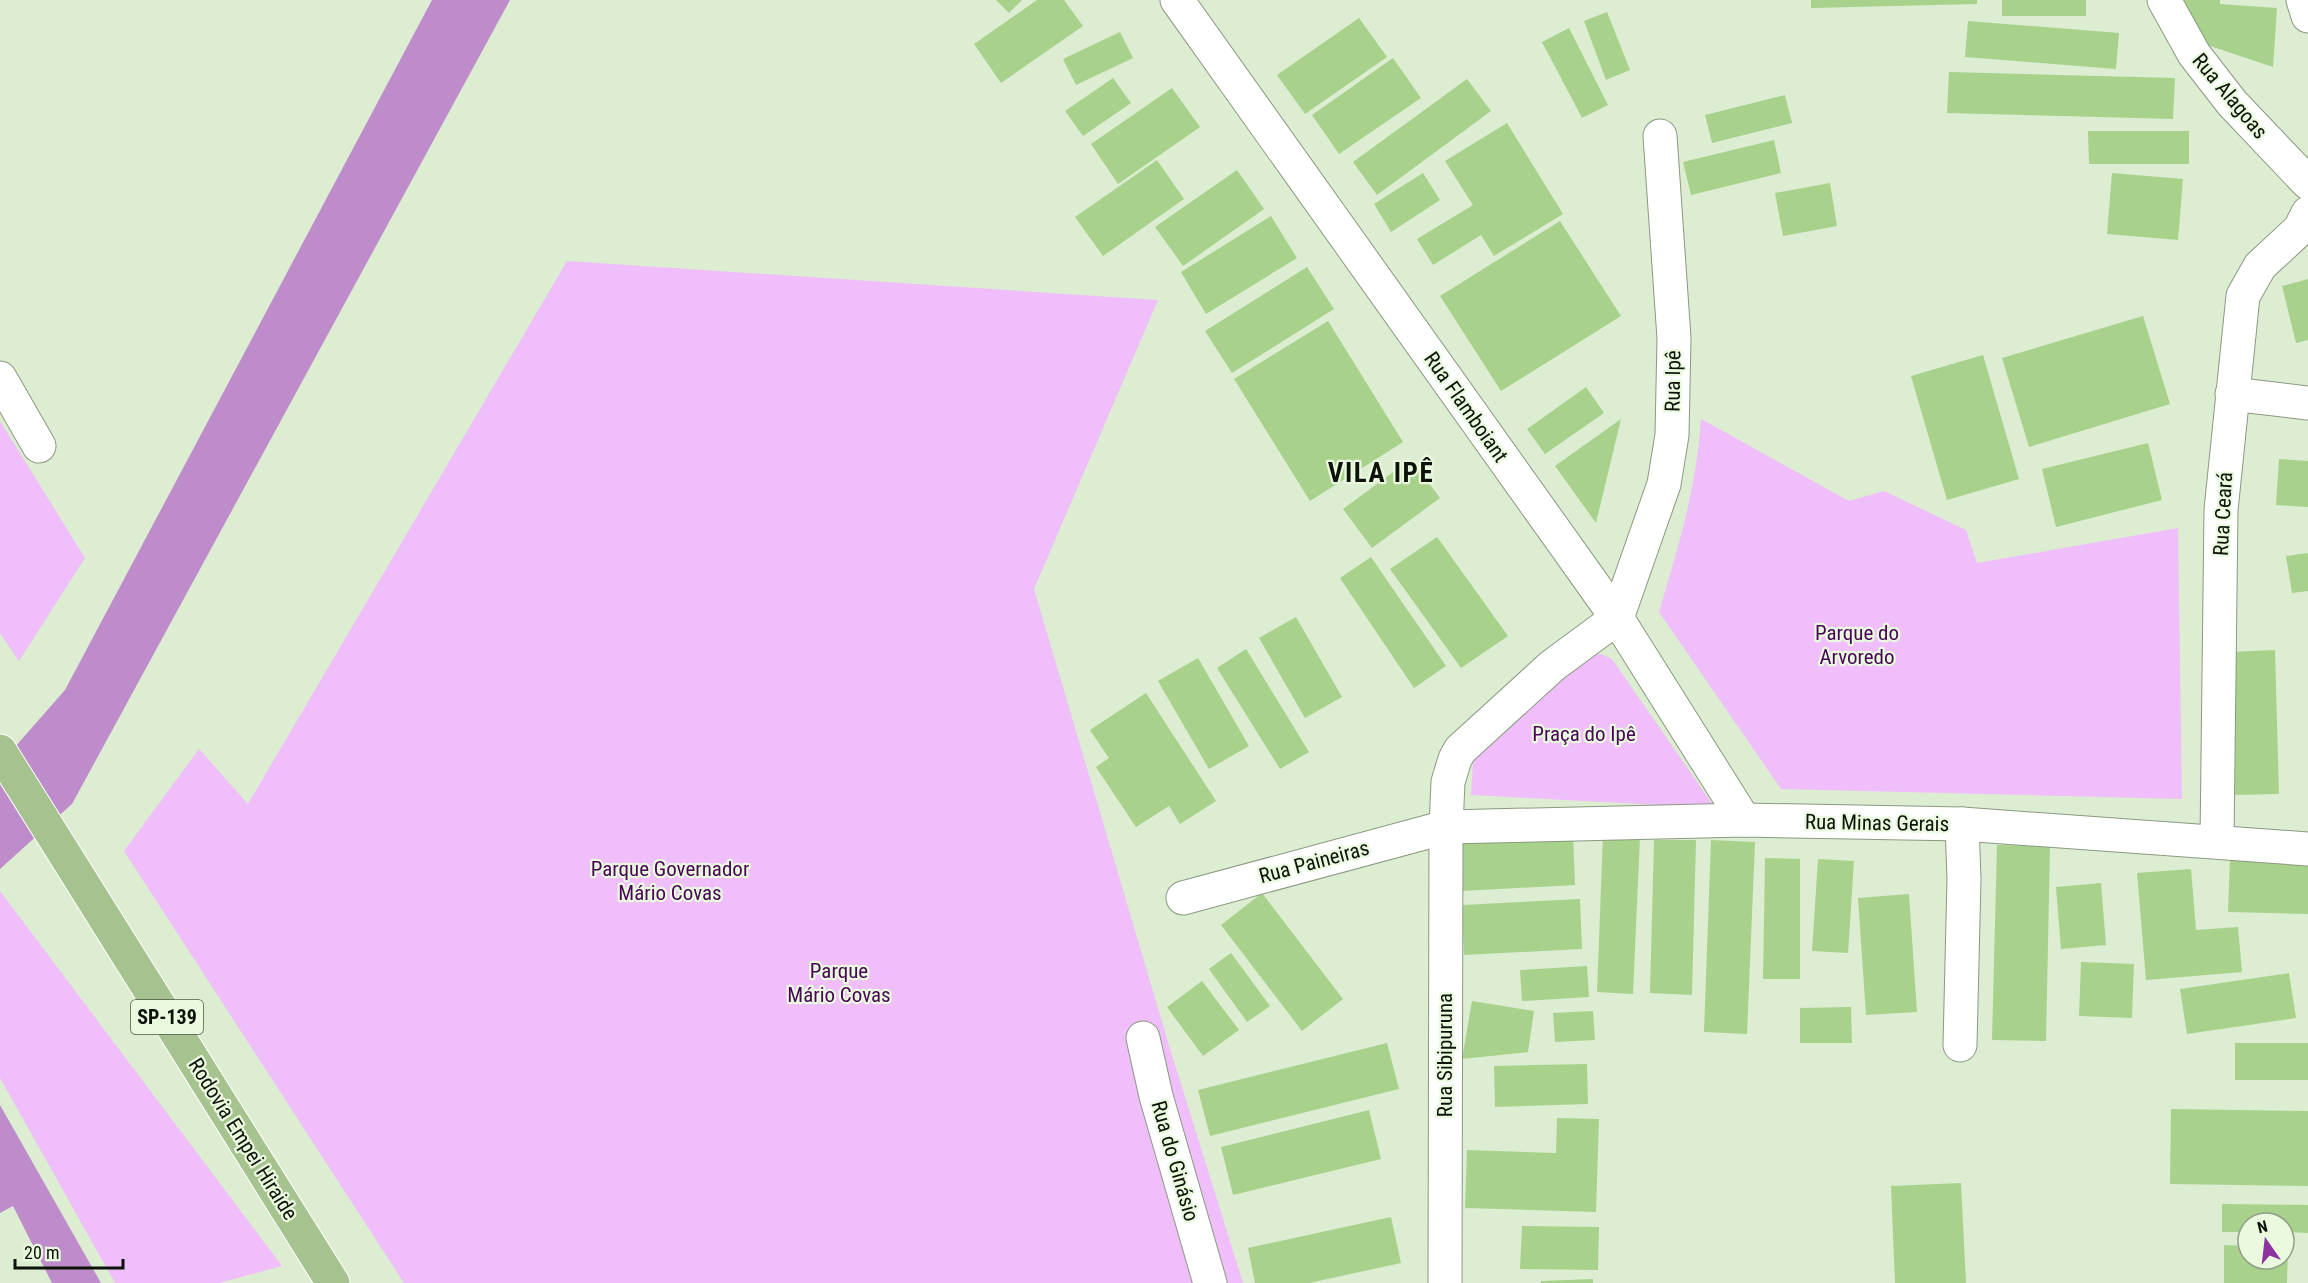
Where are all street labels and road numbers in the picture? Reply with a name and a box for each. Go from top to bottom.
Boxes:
street label: Rua Alagoas [2187,49,2273,143]
street label: Rua Flamboiant [1419,347,1513,467]
street label: Rua Ipê [1660,350,1686,412]
street label: Rua Ceará [2209,471,2237,557]
street label: Rua Minas Gerais [1805,810,1949,836]
street label: Rua Paineiras [1256,836,1372,888]
street label: Rua Sibipuruna [1433,993,1457,1117]
road number: SP-139 [131,1000,203,1034]
street label: Rodovia Empei Hiraide [183,1054,303,1224]
street label: Rua do Ginásio [1146,1098,1204,1224]

